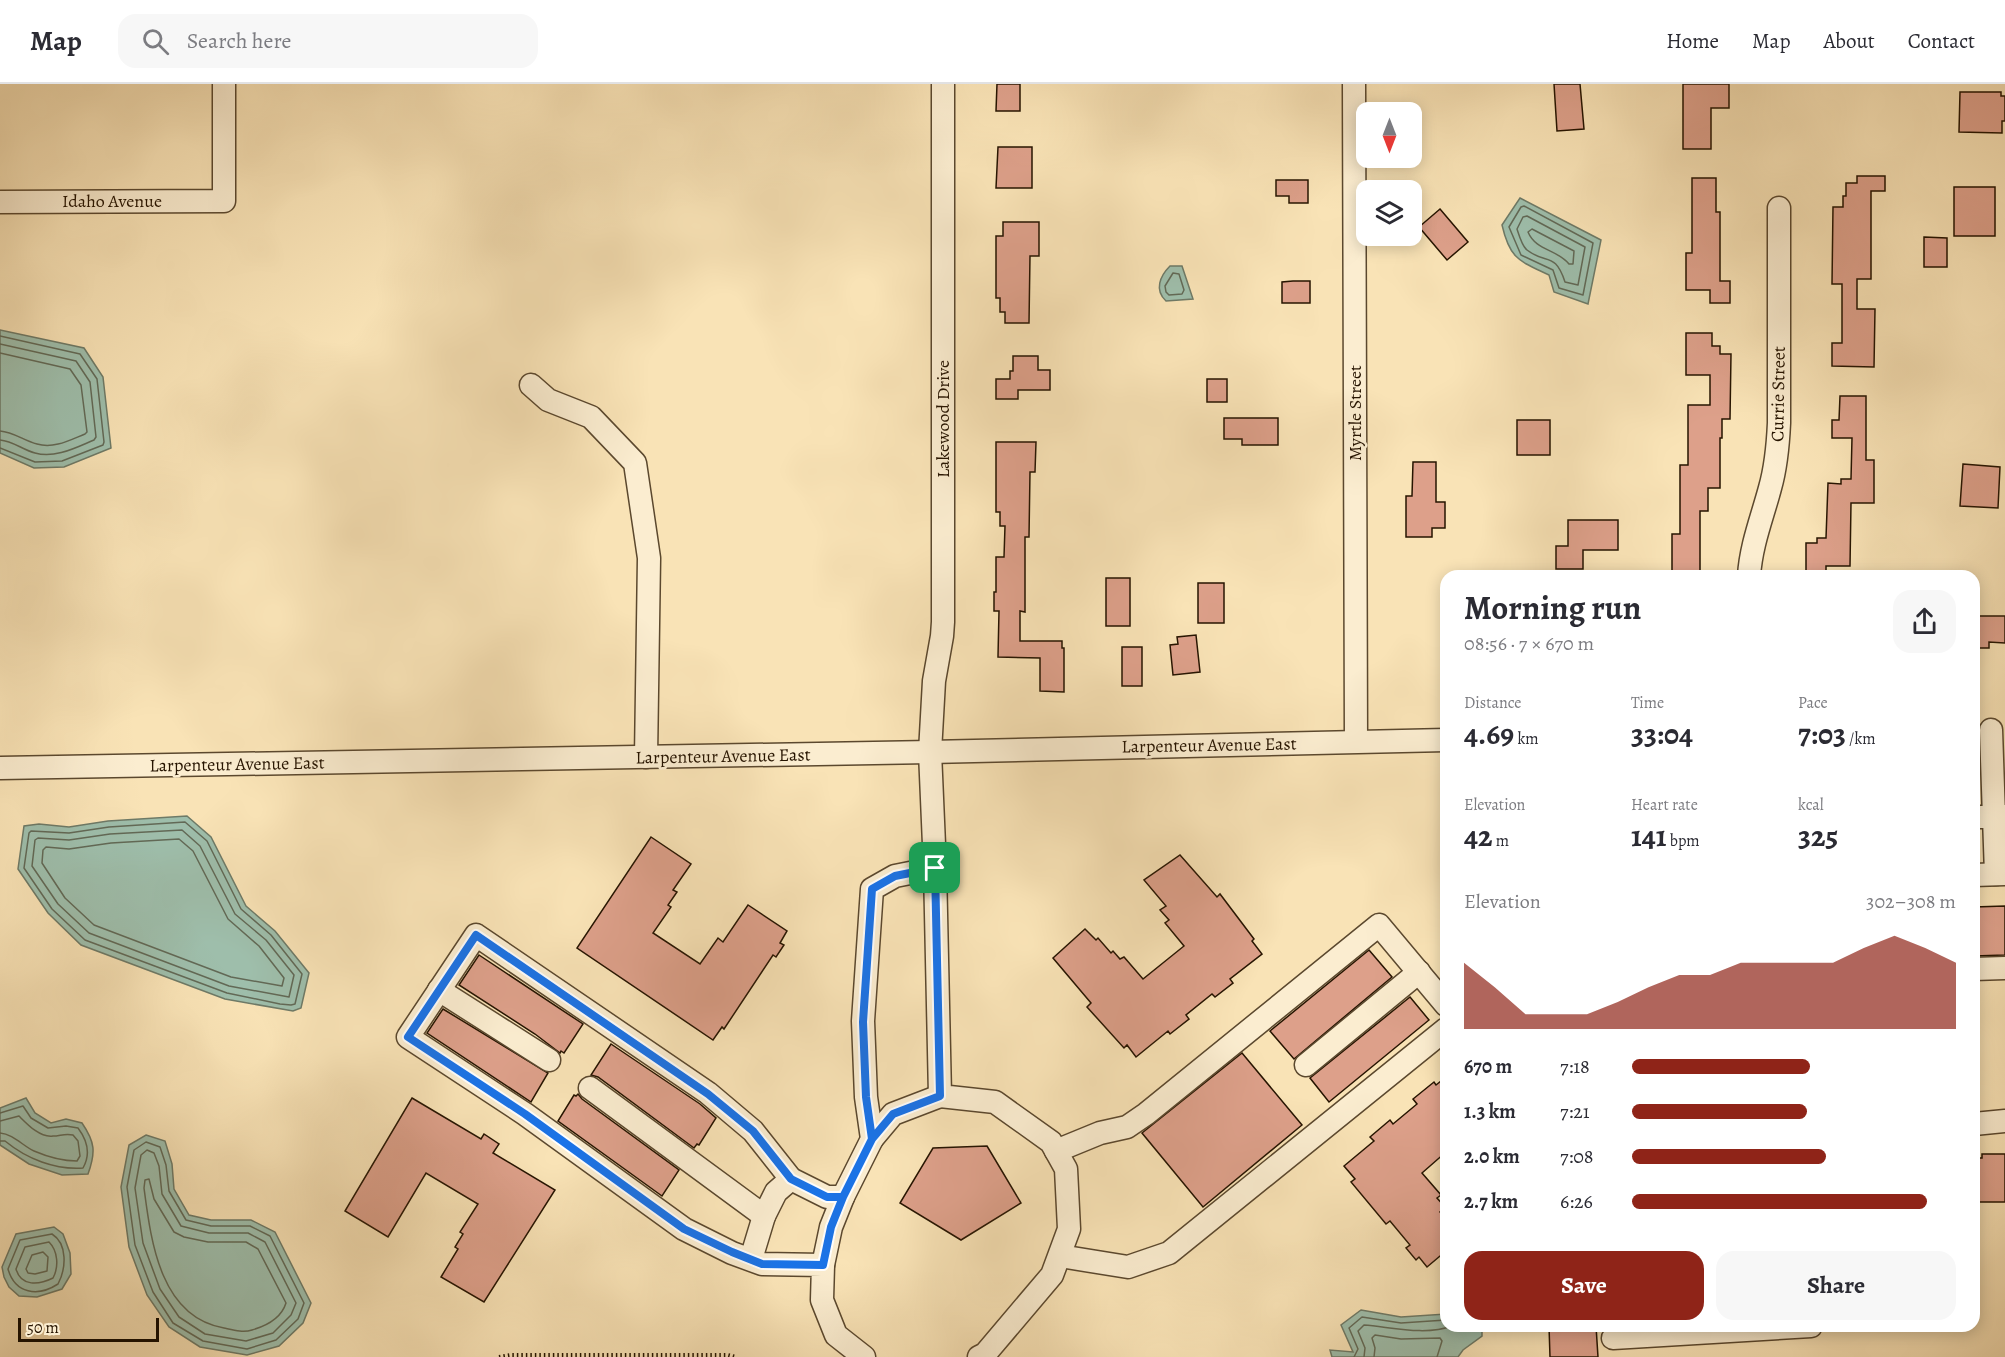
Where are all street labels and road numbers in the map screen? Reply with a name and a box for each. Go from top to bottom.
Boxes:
street label: Idaho Avenue [62,189,162,213]
street label: Currie Street [1765,346,1791,442]
street label: Lakewood Drive [931,360,955,478]
street label: Myrtle Street [1343,365,1367,461]
street label: Larpenteur Avenue East [1121,731,1297,759]
street label: Larpenteur Avenue East [635,742,811,770]
street label: Larpenteur Avenue East [149,750,325,778]

